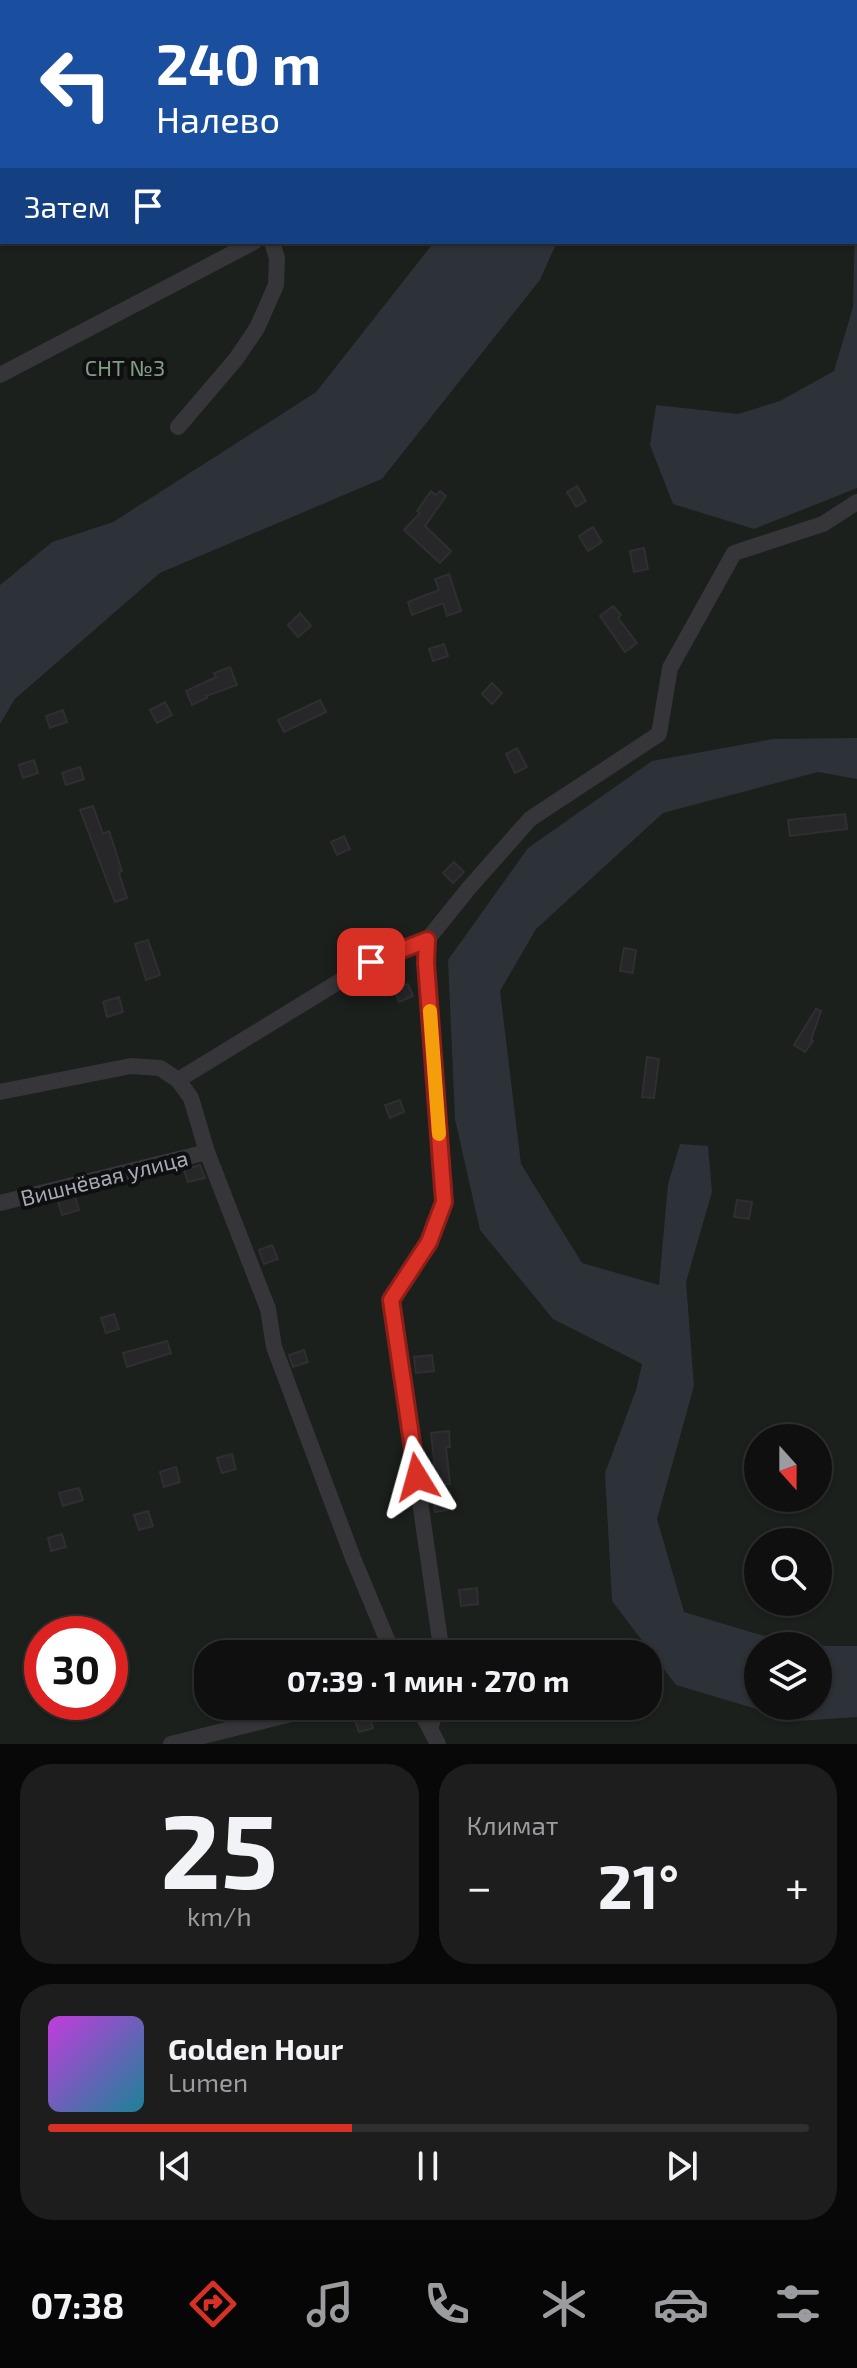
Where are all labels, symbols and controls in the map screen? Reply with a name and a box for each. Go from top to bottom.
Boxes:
text: 240 m [156,29,321,96]
icon: left [24,32,128,136]
text: Налево [156,97,280,140]
icon: arrive [126,184,170,228]
text: Затем [24,188,110,224]
park label: СНТ №3 [85,354,165,380]
pin [337,928,405,996]
icon: arrive [349,940,393,984]
street label: Вишнёвая улица [18,1144,191,1211]
north arrow [744,1424,832,1512]
map controls [744,1424,832,1720]
position arrow [375,1435,459,1519]
button: search [744,1528,832,1616]
speed limit sign: 30 [24,1616,128,1720]
button: layers [744,1632,832,1720]
text: 07:39 · 1 мин · 270 m [287,1662,569,1698]
text: 25 [160,1785,278,1910]
text: Климат [467,1809,559,1840]
text: 21° [598,1849,679,1921]
text: − [467,1859,492,1912]
text: + [785,1859,809,1912]
text: km/h [187,1900,252,1931]
text: Golden Hour [168,2030,343,2066]
text: Lumen [168,2066,248,2097]
icon: previous [153,2144,197,2188]
icon: pause [406,2144,450,2188]
icon: next [660,2144,704,2188]
icon: directions [185,2276,241,2332]
icon: music [302,2276,358,2332]
icon: phone [419,2276,475,2332]
icon: climate [536,2276,592,2332]
icon: car [653,2276,709,2332]
icon: filters [770,2276,826,2332]
text: 07:38 [31,2283,124,2326]

